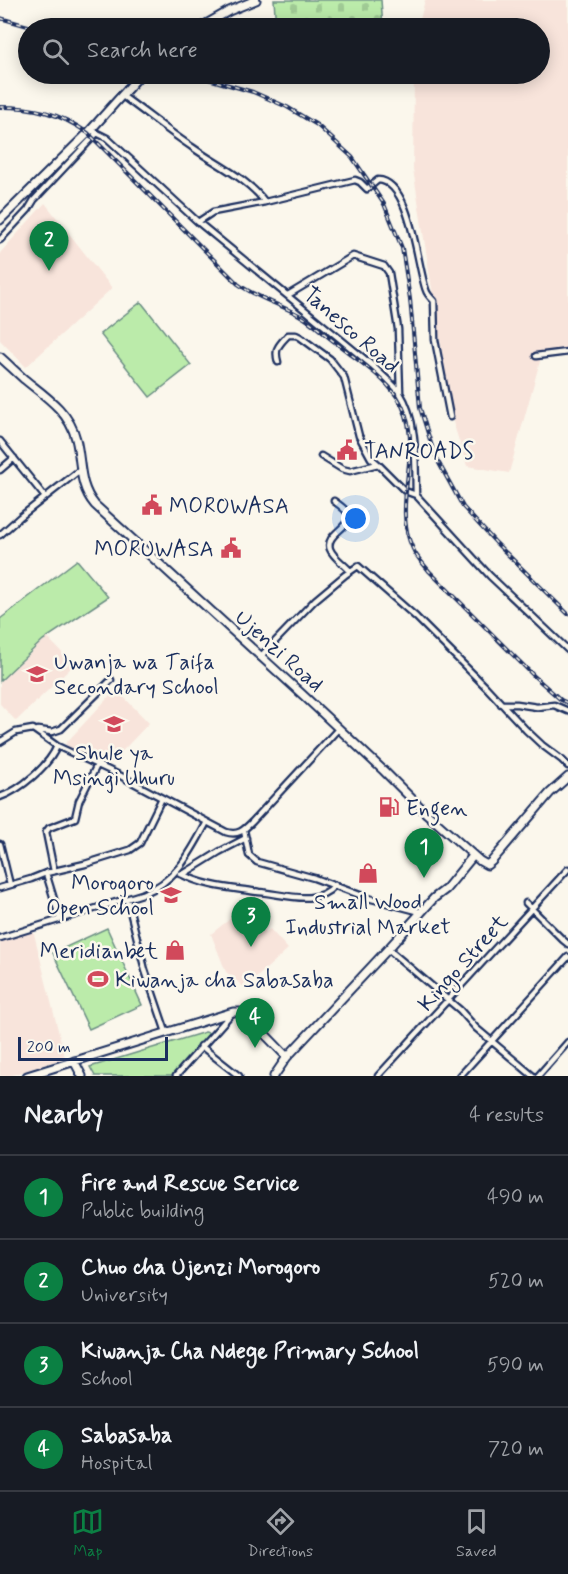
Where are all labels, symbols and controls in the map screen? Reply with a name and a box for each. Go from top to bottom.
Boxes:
search box [18,18,550,84]
icon: search [39,35,72,68]
text: Search here [87,37,198,65]
pin: 2 [29,222,68,271]
street label: Tanesco Road [297,281,405,380]
public building icon: TANROADS [335,438,359,462]
place label: TANROADS [364,438,474,466]
public building icon: MOROWASA [140,493,164,517]
place label: MOROWASA [169,493,289,521]
your location [341,504,370,533]
place label: MORUWASA [94,536,214,564]
public building icon: MORUWASA [219,536,243,560]
street label: Ujenzi Road [228,604,329,699]
place label: Uwanja wa Taifa Secondary School [54,649,219,702]
school or university icon: Uwanja wa Taifa Secondary School [25,662,49,686]
school or university icon: Shule ya Msingi Uhuru [102,712,126,736]
place label: Shule ya Msingi Uhuru [53,740,175,794]
fuel station icon: Engen [377,795,401,819]
place label: Engen [406,795,467,826]
pin: 1 [404,828,444,878]
shop icon: Small Wood Industrial Market [356,861,380,885]
place label: Morogoro Open School [46,870,154,923]
school or university icon: Morogoro Open School [159,883,183,907]
place label: Small Wood Industrial Market [285,889,451,942]
pin: 3 [232,898,270,947]
street label: Kingo Street [412,909,517,1020]
place label: Meridianbet [40,938,158,966]
shop icon: Meridianbet [163,938,187,962]
sports icon: Kiwanja cha Sabasaba [86,967,110,991]
place label: Kiwanja cha Sabasaba [115,967,334,995]
pin: 4 [236,998,274,1048]
scale bar [18,1034,168,1062]
text: 200 m [27,1037,71,1058]
text: Nearby [24,1098,103,1132]
text: 4 results [469,1102,544,1129]
text: Fire and Rescue Service [81,1170,299,1198]
text: 1 [39,1184,48,1211]
text: 490 m [487,1184,544,1211]
text: Public building [81,1198,204,1225]
text: Chuo cha Ujenzi Morogoro [81,1254,320,1282]
text: 2 [39,1268,48,1295]
text: 520 m [488,1268,544,1295]
text: University [81,1282,168,1309]
text: Kiwanja Cha Ndege Primary School [81,1338,419,1366]
text: 3 [39,1352,48,1379]
text: 590 m [487,1352,544,1379]
text: School [81,1366,133,1393]
text: Sabasaba [81,1422,172,1450]
text: 4 [38,1436,49,1463]
text: 720 m [488,1436,544,1463]
text: Hospital [81,1450,152,1477]
tab: Map [71,1505,104,1562]
tab: Directions [247,1505,313,1562]
tab: Saved [456,1505,497,1562]

